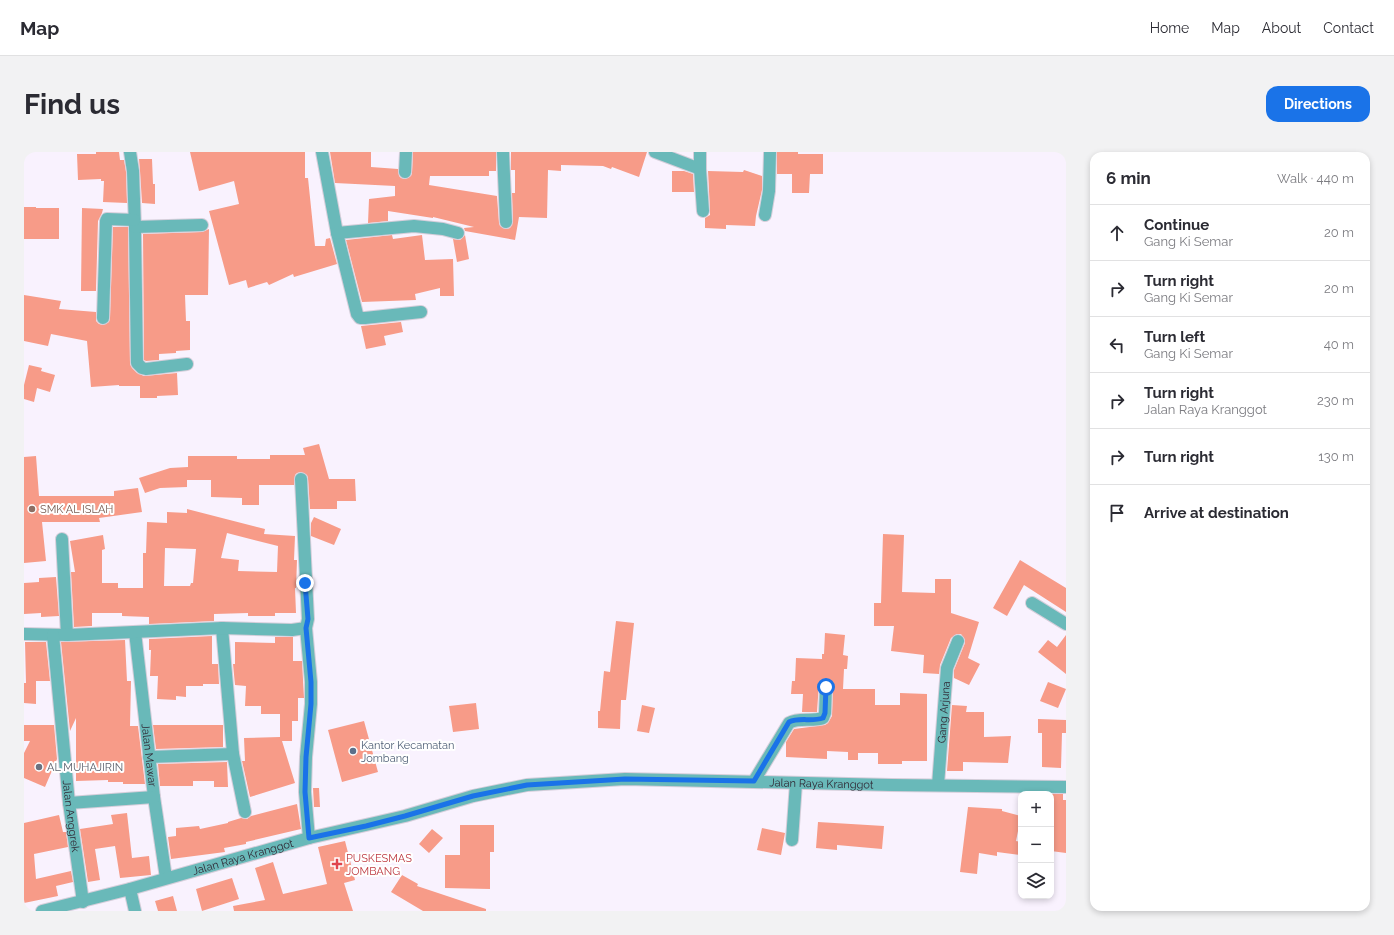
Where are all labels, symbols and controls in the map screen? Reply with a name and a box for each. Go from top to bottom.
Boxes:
text: Map [20,17,59,39]
text: Home [1150,20,1189,36]
text: Map [1211,20,1240,36]
text: About [1262,20,1301,36]
text: Contact [1323,20,1374,36]
button: Directions [1266,86,1370,122]
text: Find us [24,88,120,121]
text: 6 min [1106,168,1151,188]
text: Walk · 440 m [1277,171,1354,186]
text: Continue [1144,216,1209,234]
icon: ahead [1106,222,1128,244]
text: 20 m [1324,225,1354,240]
text: Gang Ki Semar [1144,234,1233,249]
text: Turn right [1144,272,1214,290]
icon: right [1106,278,1128,300]
text: 20 m [1324,281,1354,296]
text: Gang Ki Semar [1144,290,1233,305]
text: Turn left [1144,328,1205,346]
icon: left [1106,334,1128,356]
text: 40 m [1324,337,1354,352]
text: Gang Ki Semar [1144,346,1233,361]
text: Turn right [1144,384,1214,402]
icon: right [1106,390,1128,412]
text: 230 m [1317,393,1354,408]
text: Jalan Raya Kranggot [1144,402,1267,417]
icon: right [1106,446,1128,468]
text: Turn right [1144,448,1214,466]
text: 130 m [1318,449,1354,464]
icon: arrive [1106,502,1128,524]
place label: SMK AL ISLAH [40,503,113,516]
marker: SMK AL ISLAH [27,504,37,514]
text: Arrive at destination [1144,504,1289,522]
route end [296,574,314,592]
route start [817,678,835,696]
street label: Gang Arjuna [935,681,953,744]
street label: Jalan Mawar [139,723,159,788]
place label: Kantor Kecamatan Jombang [361,739,454,765]
marker: Kantor Kecamatan Jombang [348,746,358,756]
place label: AL MUHAJIRIN [47,761,123,774]
marker: AL MUHAJIRIN [34,762,44,772]
street label: Jalan Raya Kranggot [769,776,874,792]
street label: Jalan Anggrek [60,779,82,853]
map controls [1018,791,1054,899]
button: + [1018,791,1054,827]
button: − [1018,827,1054,863]
street label: Jalan Raya Kranggot [191,837,295,878]
place label: PUSKESMAS JOMBANG [346,852,412,878]
marker: PUSKESMAS JOMBANG [331,858,343,870]
button: layers [1018,863,1054,899]

